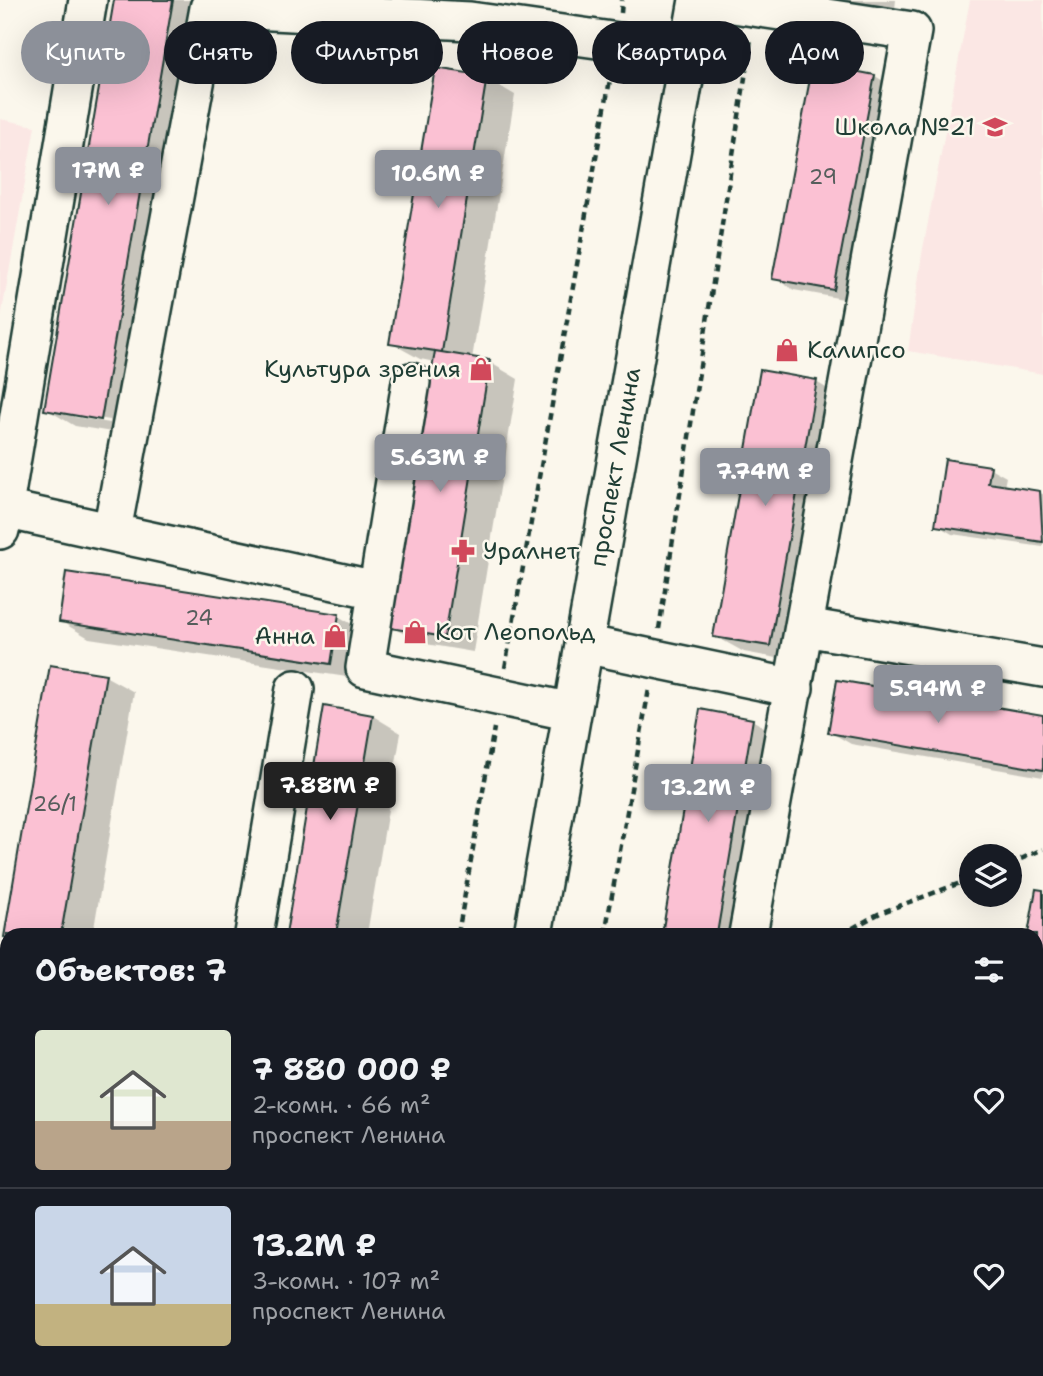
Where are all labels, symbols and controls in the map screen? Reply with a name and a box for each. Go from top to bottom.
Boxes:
chip: Купить [21,21,150,84]
chip: Снять [164,21,277,84]
chip: Фильтры [291,21,443,84]
chip: Новое [457,21,578,84]
chip: Квартира [592,21,751,84]
chip: Дом [765,21,864,84]
place label: Школа №21 [834,111,975,143]
school or university icon: Школа №21 [981,113,1009,141]
pin: 17M ₽ [59,148,157,207]
pin: 10.6M ₽ [373,150,503,210]
text: 17M ₽ [71,155,145,185]
text: 10.6M ₽ [391,158,485,188]
house number: 29 [809,163,837,191]
place label: Калипсо [807,334,906,366]
shop icon: Калипсо [773,336,801,364]
place label: Культура зрения [264,353,461,385]
shop icon: Культура зрения [467,355,495,383]
street label: проспект Ленина [582,365,648,569]
pin: 5.63M ₽ [375,434,505,494]
text: 5.63M ₽ [391,442,489,472]
pin: 7.74M ₽ [700,448,830,508]
text: 7.74M ₽ [716,456,814,486]
place label: Уралнет [483,535,580,567]
pharmacy icon: Уралнет [449,537,477,565]
house number: 24 [185,604,213,632]
place label: Кот Леопольд [435,616,596,648]
shop icon: Кот Леопольд [401,618,429,646]
place label: Анна [254,620,315,652]
shop icon: Анна [321,622,349,650]
pin: 5.94M ₽ [873,666,1003,725]
text: 5.94M ₽ [890,673,986,703]
pin: 7.88M ₽ [265,762,395,822]
pin: 13.2M ₽ [643,764,773,824]
text: 7.88M ₽ [280,770,380,800]
text: 13.2M ₽ [660,772,756,802]
house number: 26/1 [33,790,77,818]
map controls [959,844,1022,907]
button: layers [959,844,1022,907]
text: Объектов: 7 [35,950,227,991]
icon: filters [970,951,1008,989]
text: 7 880 000 ₽ [252,1049,451,1090]
icon: home [91,1058,175,1142]
icon: heart [970,1081,1008,1119]
text: 2-комн. · 66 m² [252,1090,431,1120]
text: проспект Ленина [252,1120,445,1150]
text: 13.2M ₽ [252,1225,376,1266]
icon: home [91,1234,175,1318]
icon: heart [970,1257,1008,1295]
text: 3-комн. · 107 m² [252,1266,440,1296]
text: проспект Ленина [252,1296,445,1326]

